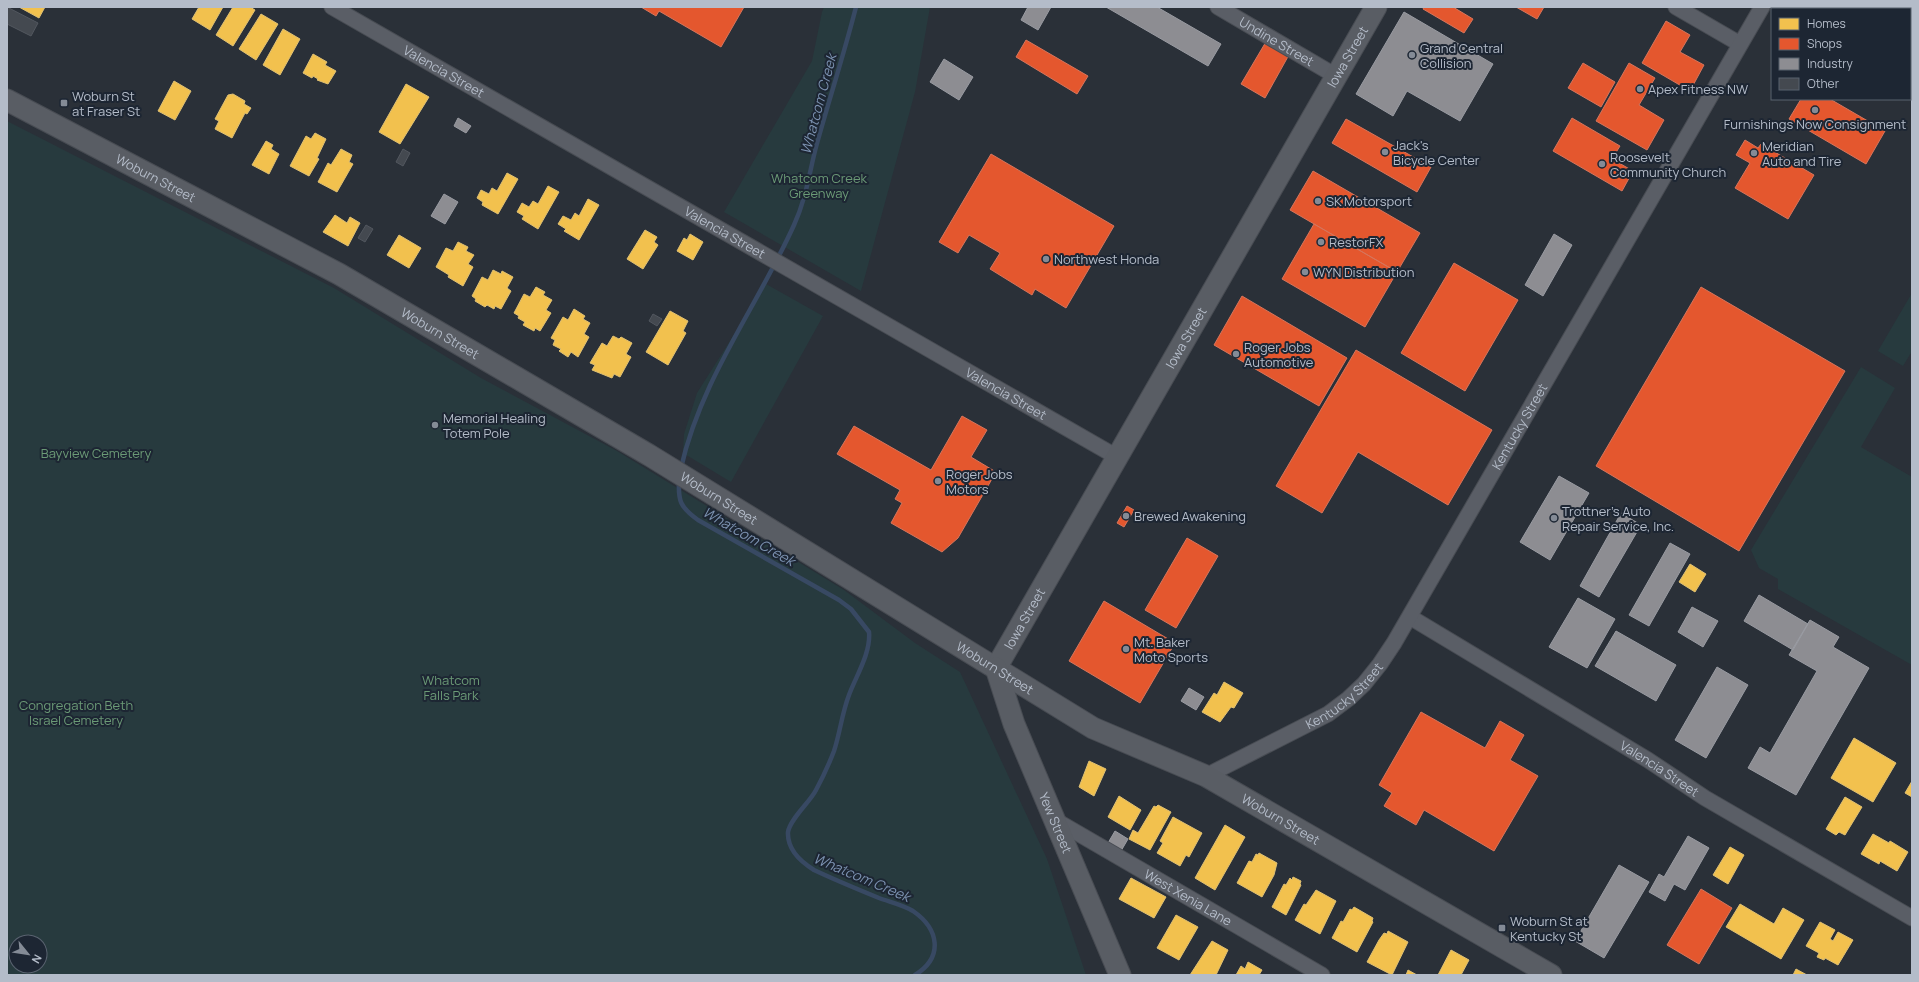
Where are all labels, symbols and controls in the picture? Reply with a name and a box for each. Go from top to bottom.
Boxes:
legend [1771,8,1911,100]
street label: Undine Street [1236,12,1317,70]
text: Homes [1807,15,1846,32]
street label: Iowa Street [1323,23,1372,91]
text: Shops [1807,35,1842,52]
place label: Grand Central Collision [1420,39,1503,72]
street label: Valencia Street [400,41,488,102]
water label: Whatcom Creek [795,50,841,156]
marker: Grand Central Collision [1407,50,1417,60]
text: Industry [1807,55,1853,72]
text: Other [1807,75,1840,92]
place label: Apex Fitness NW [1648,80,1748,98]
marker: Apex Fitness NW [1635,84,1645,94]
place label: Woburn St at Fraser St [72,87,140,120]
marker: Woburn St at Fraser St [59,98,69,108]
marker: Furnishings Now Consignment [1810,105,1820,115]
place label: Furnishings Now Consignment [1724,115,1906,133]
place label: Jack's Bicycle Center [1393,136,1480,169]
place label: Meridian Auto and Tire [1762,137,1842,170]
marker: Jack's Bicycle Center [1380,147,1390,157]
place label: Roosevelt Community Church [1610,148,1726,181]
marker: Meridian Auto and Tire [1749,148,1759,158]
street label: Woburn Street [113,150,199,206]
marker: Roosevelt Community Church [1597,159,1607,169]
park label: Whatcom Creek Greenway [771,169,867,202]
place label: SK Motorsport [1326,192,1412,210]
marker: SK Motorsport [1313,196,1323,206]
street label: Valencia Street [681,202,769,263]
place label: RestorFX [1329,233,1383,251]
marker: RestorFX [1316,237,1326,247]
place label: Northwest Honda [1054,250,1159,268]
marker: Northwest Honda [1041,254,1051,264]
place label: WYN Distribution [1313,263,1414,281]
marker: WYN Distribution [1300,267,1310,277]
street label: Woburn Street [398,303,483,363]
street label: Iowa Street [1161,304,1211,372]
place label: Roger Jobs Automotive [1244,338,1314,371]
marker: Roger Jobs Automotive [1231,349,1241,359]
street label: Valencia Street [962,363,1050,424]
street label: Kentucky Street [1487,380,1551,473]
place label: Memorial Healing Totem Pole [443,409,546,442]
marker: Memorial Healing Totem Pole [430,420,440,430]
park label: Bayview Cemetery [41,444,151,462]
place label: Roger Jobs Motors [946,465,1013,498]
street label: Woburn Street [677,467,761,529]
marker: Roger Jobs Motors [933,476,943,486]
water label: Whatcom Creek [700,502,800,571]
place label: Trottner's Auto Repair Service, Inc. [1562,502,1674,535]
place label: Brewed Awakening [1134,507,1246,525]
marker: Brewed Awakening [1121,511,1131,521]
marker: Trottner's Auto Repair Service, Inc. [1549,513,1559,523]
street label: Iowa Street [1000,585,1049,653]
place label: Mt. Baker Moto Sports [1134,633,1208,666]
street label: Woburn Street [953,637,1037,698]
marker: Mt. Baker Moto Sports [1121,644,1131,654]
street label: Kentucky Street [1302,658,1387,733]
park label: Whatcom Falls Park [422,671,480,704]
park label: Congregation Beth Israel Cemetery [19,696,133,729]
street label: Valencia Street [1617,736,1703,801]
street label: Woburn Street [1238,789,1323,849]
street label: Yew Street [1035,790,1077,856]
water label: Whatcom Creek [811,848,915,907]
street label: West Xenia Lane [1141,865,1236,930]
place label: Woburn St at Kentucky St [1510,912,1588,945]
marker: Woburn St at Kentucky St [1497,923,1507,933]
north arrow [8,934,48,974]
text: N [29,952,46,967]

